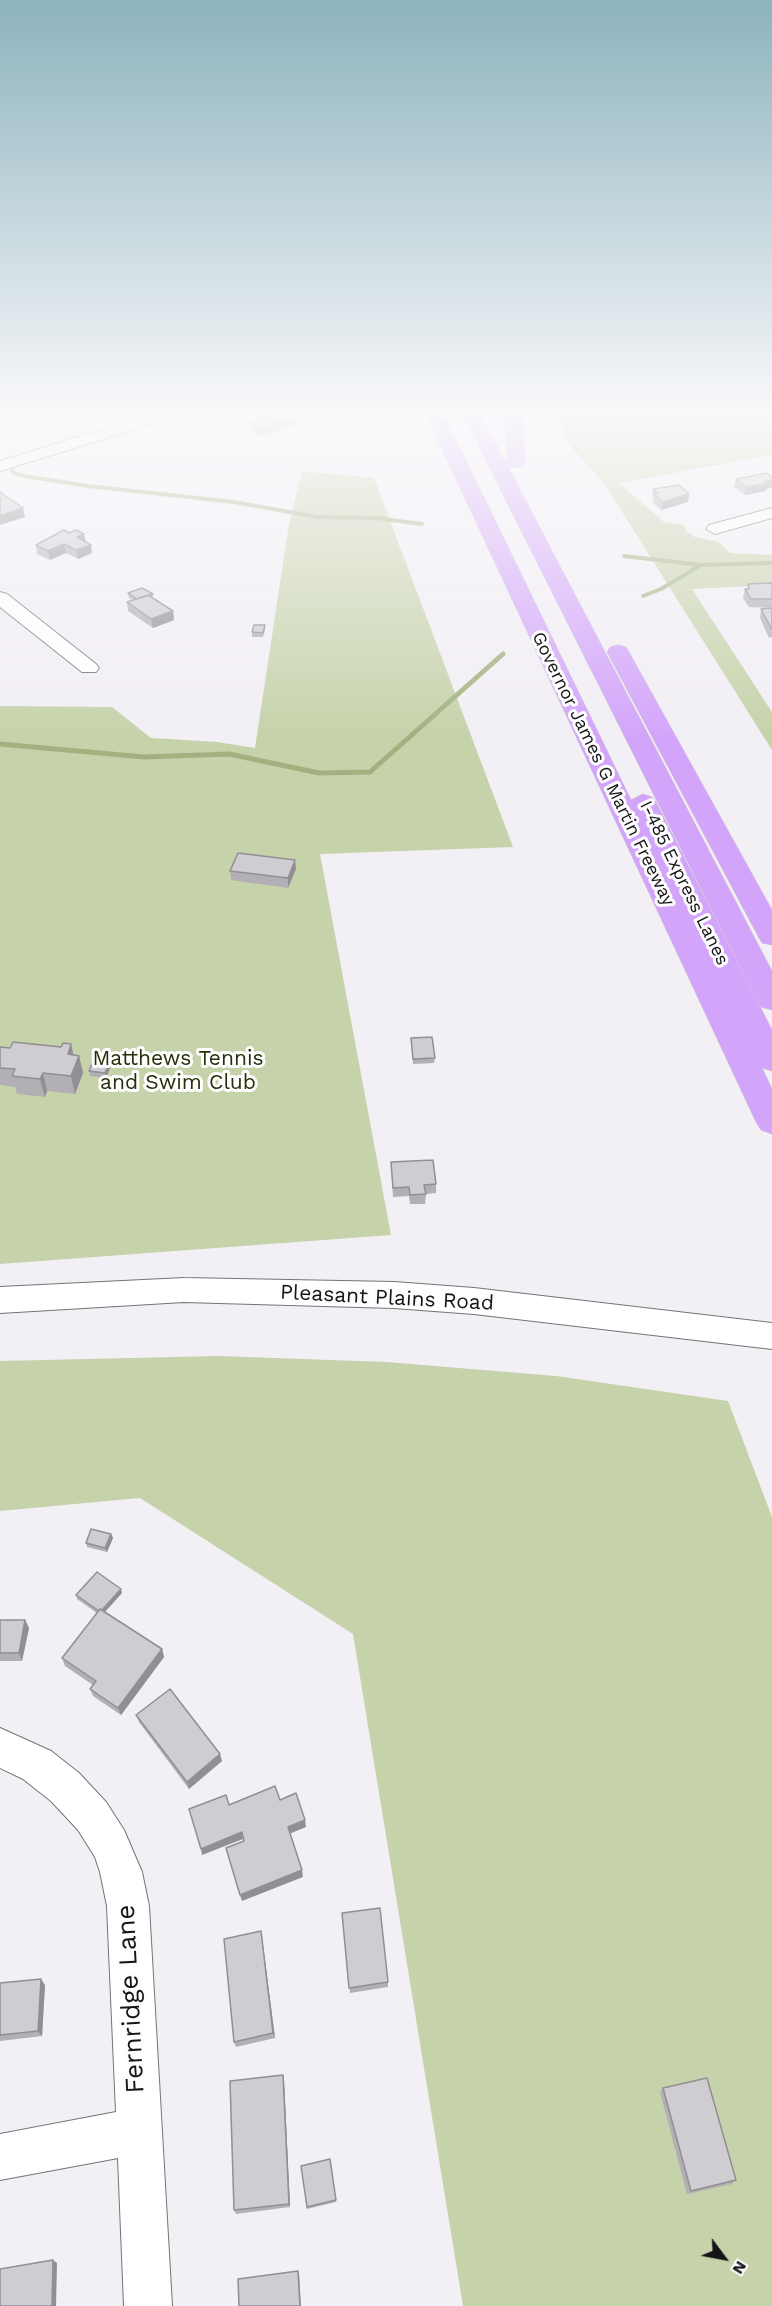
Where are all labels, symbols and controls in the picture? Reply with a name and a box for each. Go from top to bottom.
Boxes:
street label: Governor James G Martin Freeway [527,628,679,910]
street label: I-485 Express Lanes [635,797,733,969]
park label: Matthews Tennis and Swim Club [92,1046,264,1096]
street label: Pleasant Plains Road [279,1280,495,1316]
street label: Fernridge Lane [110,1904,152,2094]
north arrow [694,2228,754,2288]
text: N [728,2258,751,2278]

